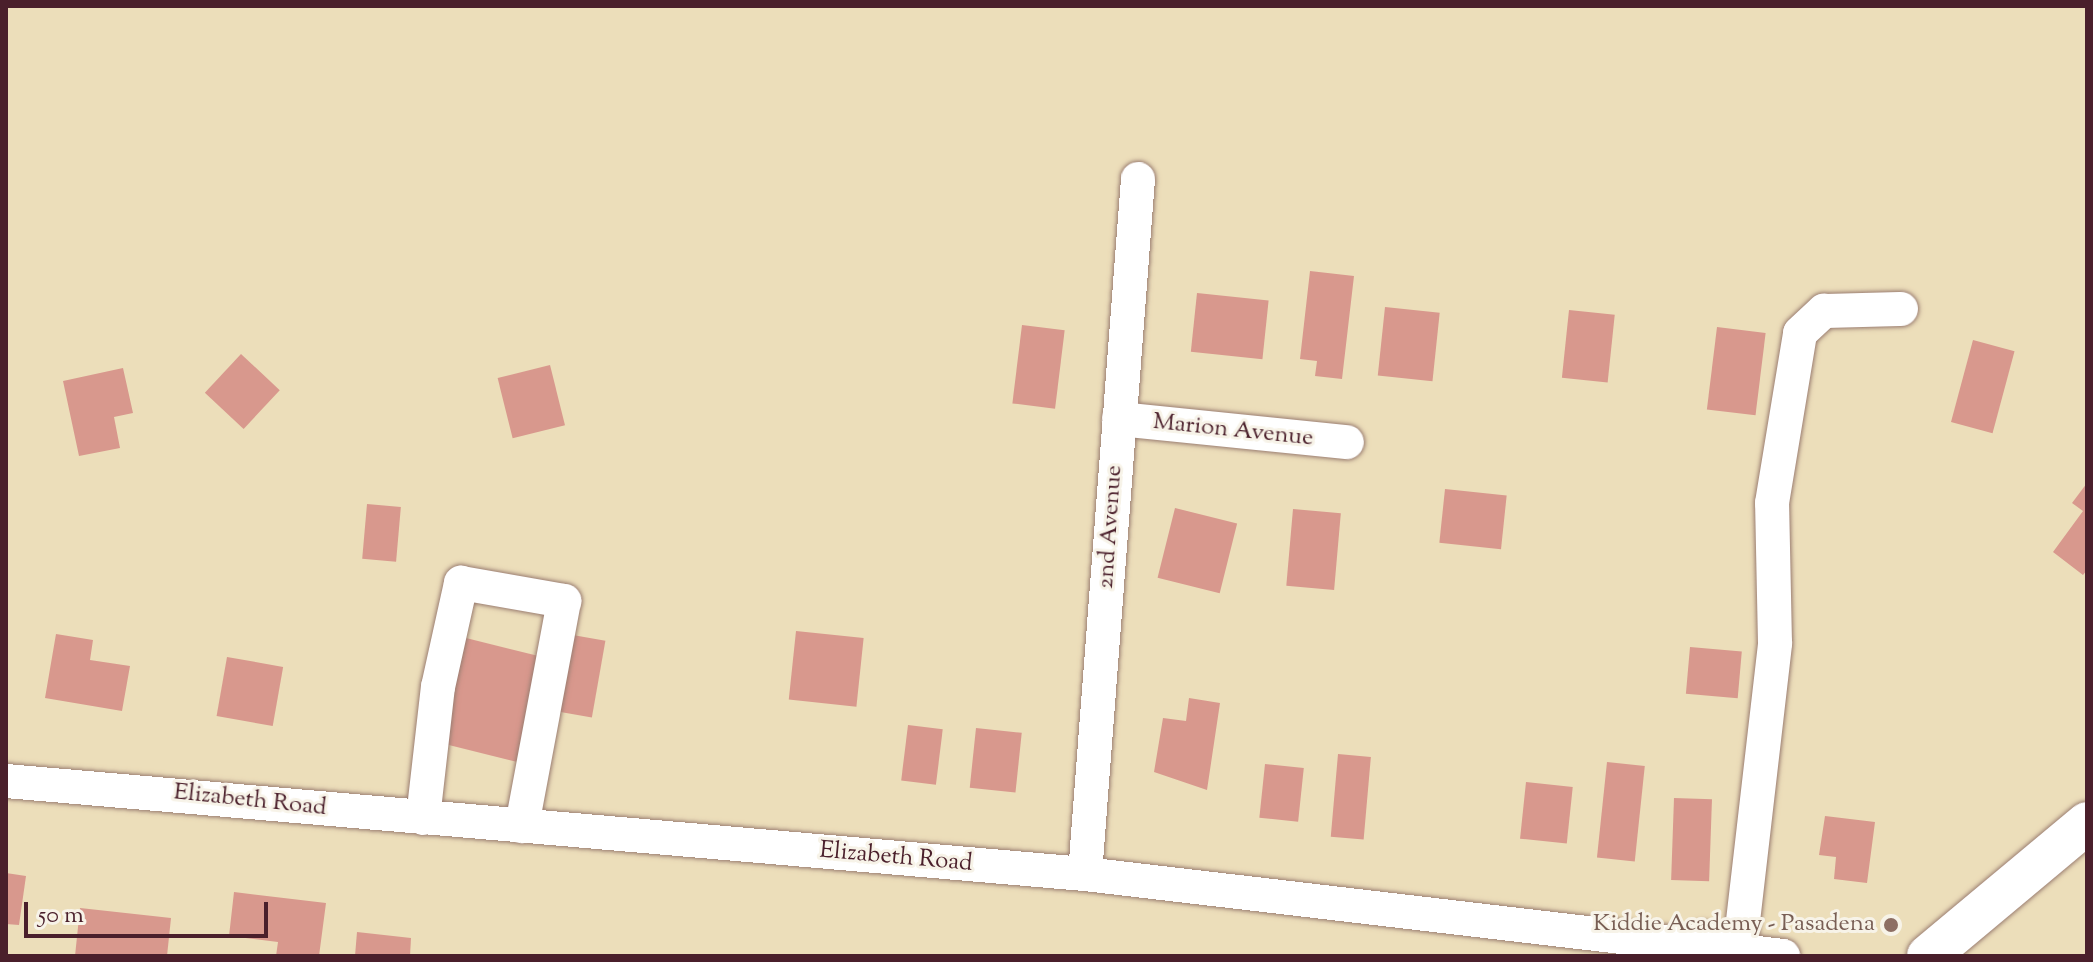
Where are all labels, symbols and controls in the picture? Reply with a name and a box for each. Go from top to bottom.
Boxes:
street label: Marion Avenue [1151,408,1315,454]
street label: 2nd Avenue [1092,464,1130,590]
street label: Elizabeth Road [172,779,328,823]
street label: Elizabeth Road [818,837,974,879]
scale bar [28,886,272,936]
text: 50 m [38,899,84,933]
place label: Kiddie Academy - Pasadena [1593,911,1875,939]
marker: Kiddie Academy - Pasadena [1882,916,1900,934]

